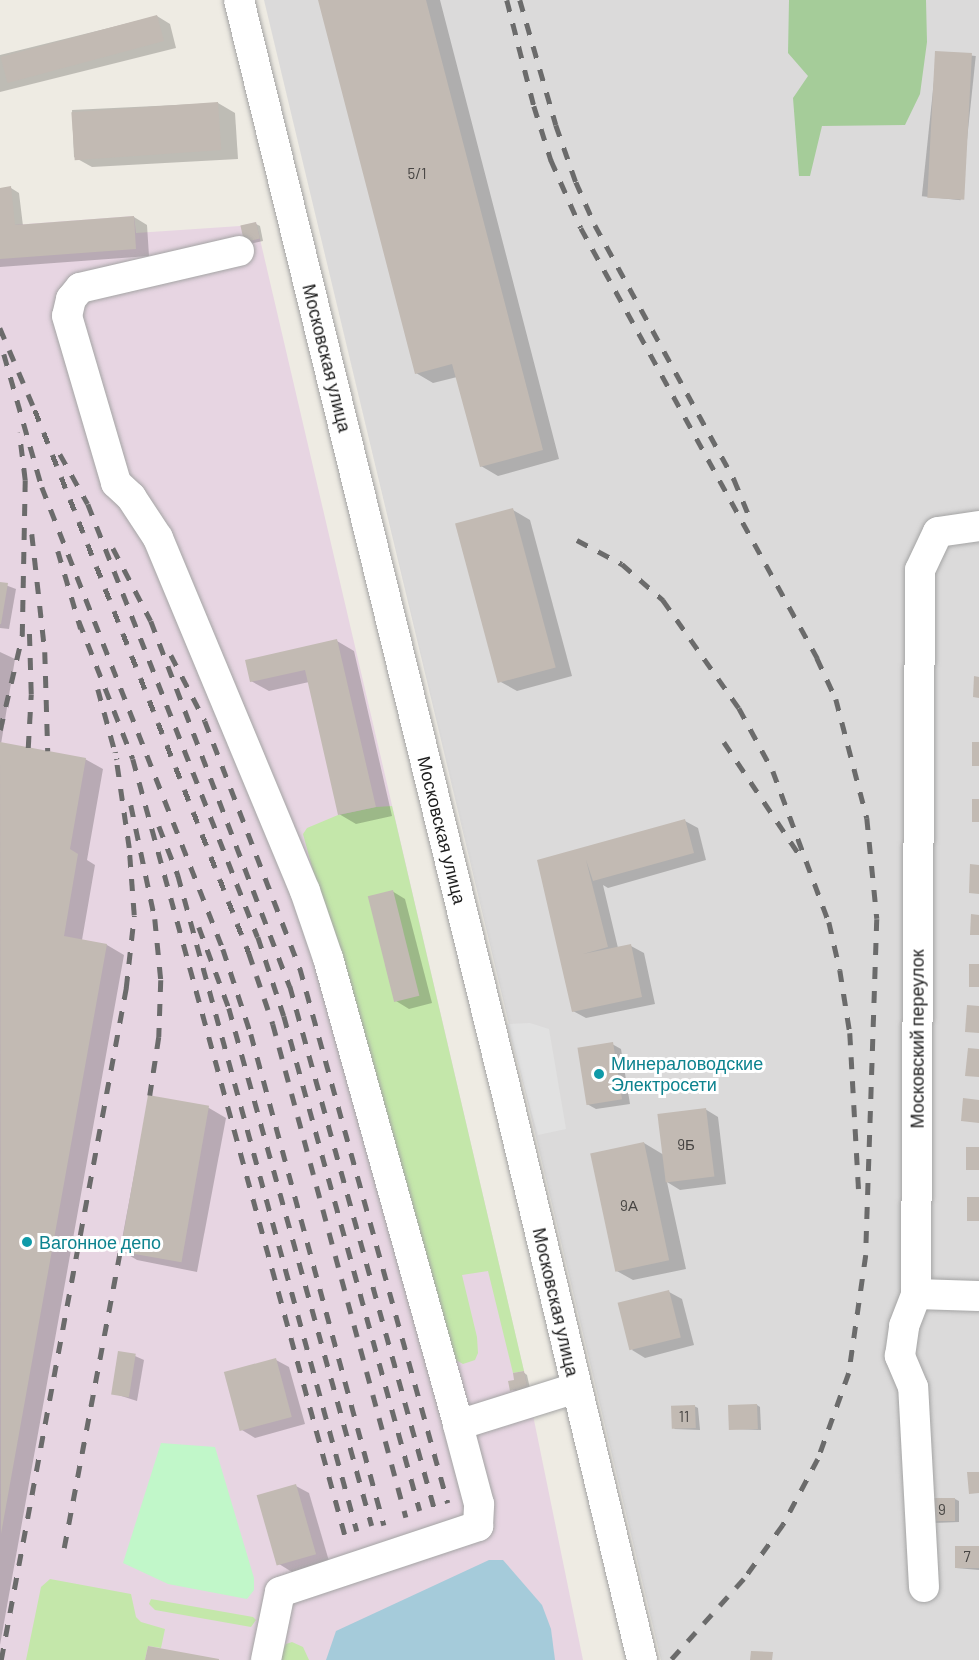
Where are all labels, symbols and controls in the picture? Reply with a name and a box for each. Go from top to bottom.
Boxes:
house number: 5/1 [408,165,426,183]
street label: Московская улица [298,282,356,434]
street label: Московская улица [413,754,471,906]
street label: Московский переулок [906,949,928,1129]
place label: Минераловодские Электросети [611,1053,763,1096]
marker: Минераловодские Электросети [592,1067,606,1081]
house number: 9Б [677,1136,695,1154]
house number: 9А [620,1197,638,1215]
street label: Московская улица [528,1226,584,1378]
place label: Вагонное депо [39,1231,161,1253]
marker: Вагонное депо [20,1235,34,1249]
house number: 11 [679,1408,689,1426]
house number: 9 [938,1501,946,1519]
house number: 7 [963,1548,971,1566]

